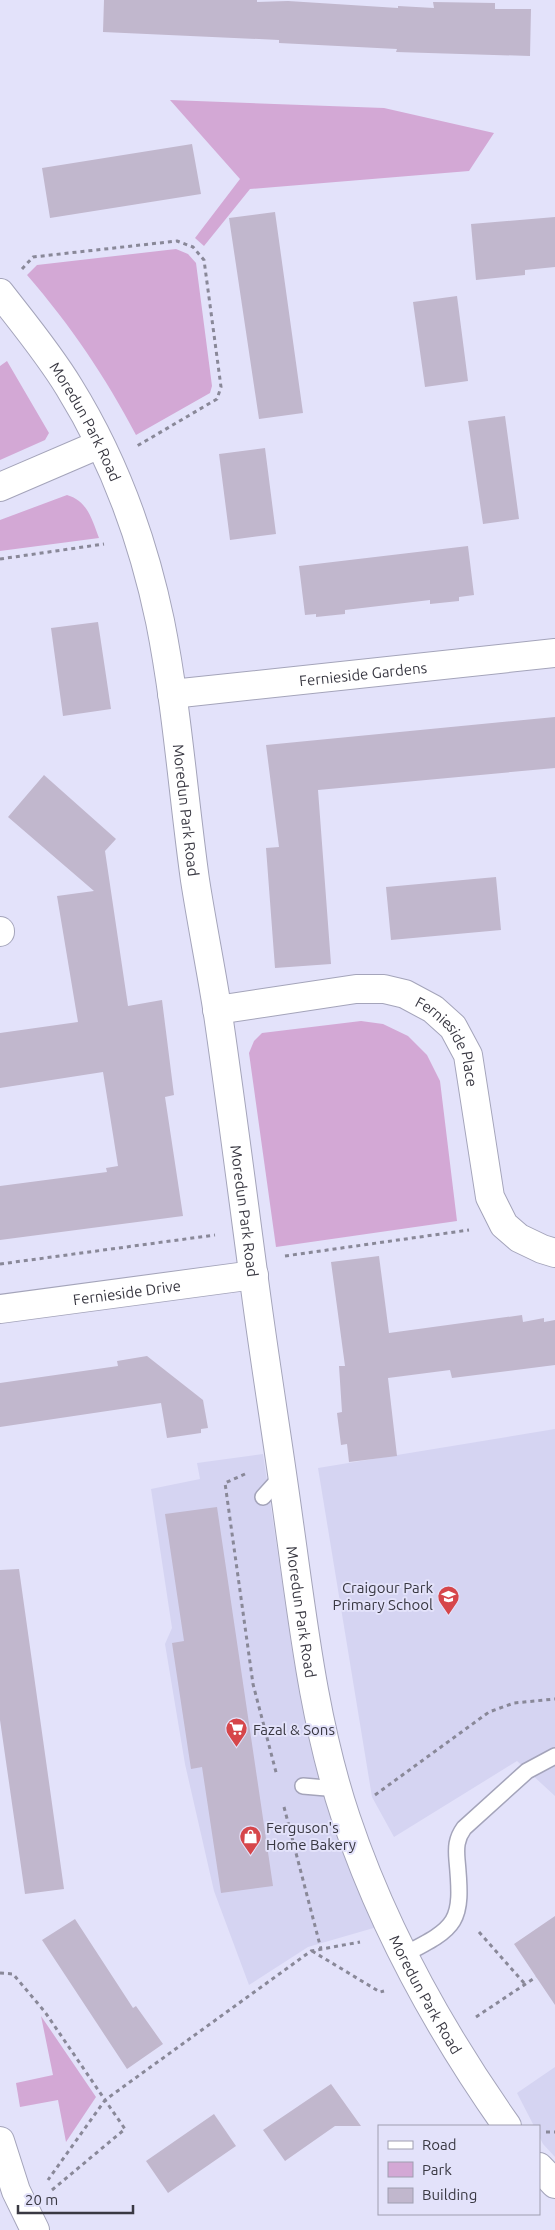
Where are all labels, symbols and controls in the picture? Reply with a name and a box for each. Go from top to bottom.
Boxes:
street label: Moredun Park Road [47,359,124,484]
street label: Fernieside Gardens [298,658,428,689]
street label: Moredun Park Road [170,743,203,877]
street label: Fernieside Place [413,993,481,1088]
street label: Moredun Park Road [228,1144,262,1278]
street label: Fernieside Drive [72,1276,182,1308]
street label: Moredun Park Road [284,1545,320,1679]
place label: Craigour Park Primary School [332,1579,433,1613]
school or university icon: Craigour Park Primary School [437,1584,461,1615]
supermarket icon: Fazal & Sons [225,1717,249,1748]
place label: Fazal & Sons [253,1721,335,1738]
place label: Ferguson's Home Bakery [266,1819,356,1853]
shop icon: Ferguson's Home Bakery [238,1824,262,1855]
street label: Moredun Park Road [386,1932,465,2057]
legend [378,2125,540,2215]
text: Road [422,2136,457,2153]
text: Park [422,2161,452,2178]
scale bar [18,2182,132,2214]
text: Building [422,2186,477,2203]
text: 20 m [25,2191,58,2208]

